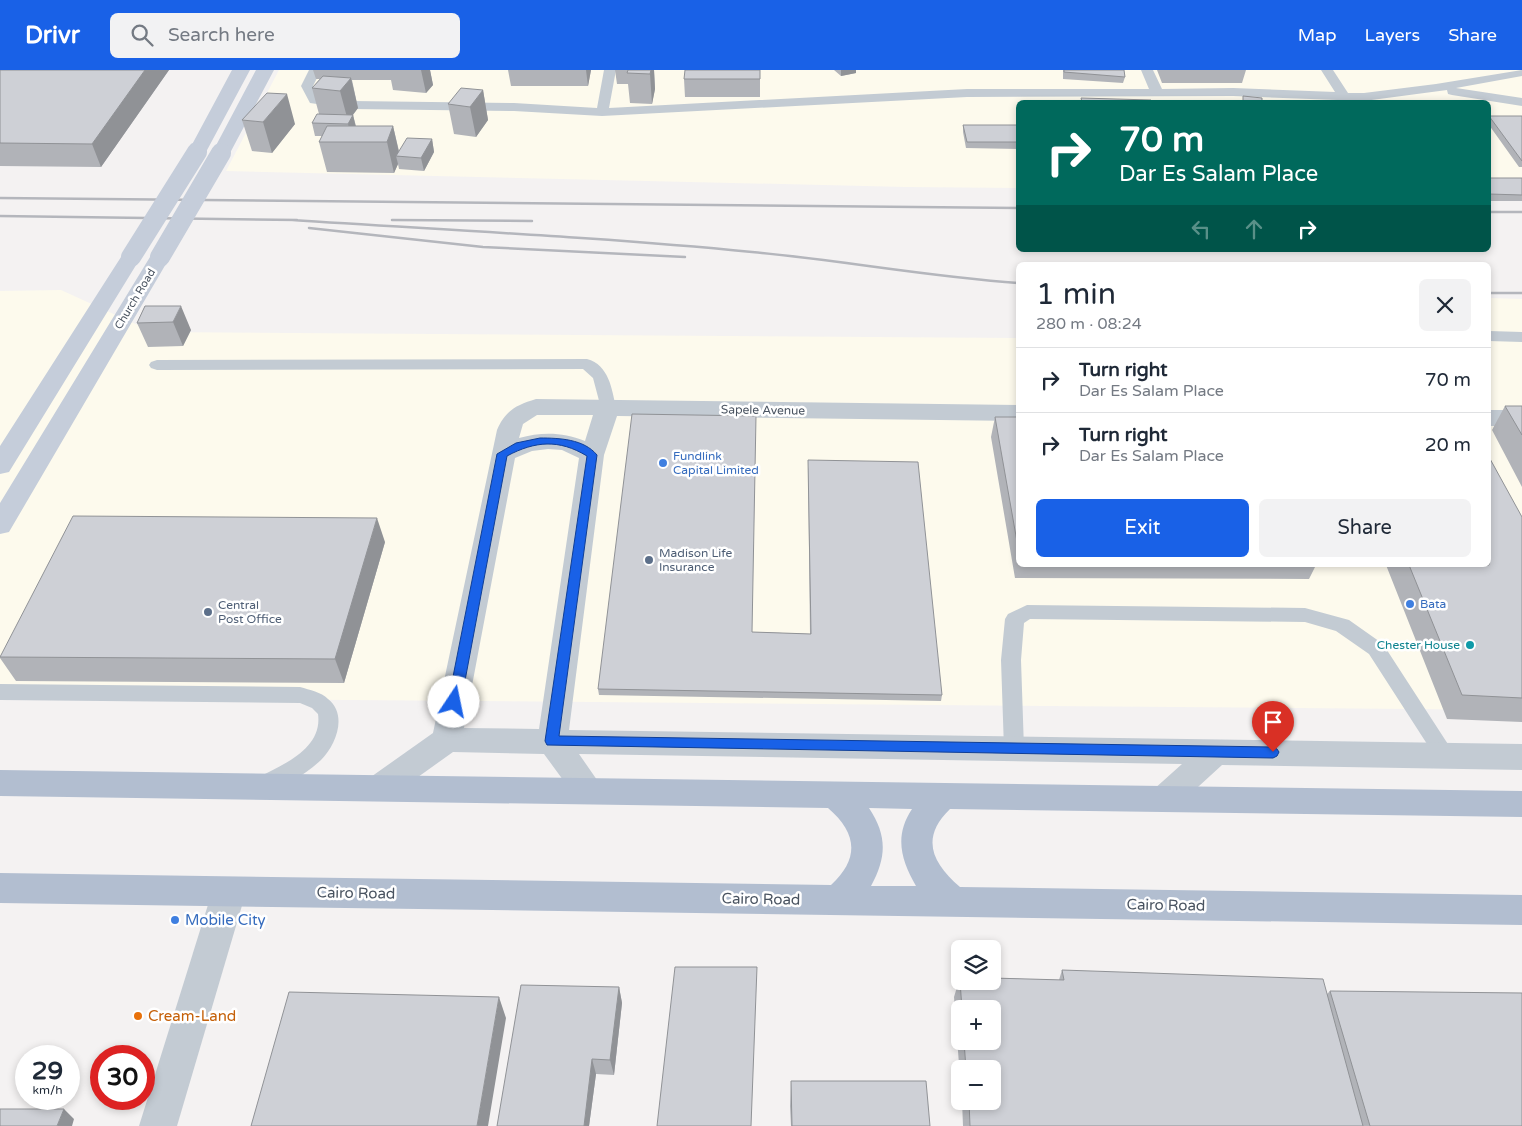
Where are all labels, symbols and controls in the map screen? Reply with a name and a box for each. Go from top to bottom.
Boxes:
search box [110,13,460,58]
text: Drivr [25,21,80,50]
icon: search [128,21,156,49]
text: Search here [168,24,275,46]
text: Map [1298,24,1337,46]
text: Layers [1365,24,1420,46]
text: Share [1448,24,1497,46]
text: 70 m [1119,119,1204,161]
icon: right [1036,120,1101,185]
text: Dar Es Salam Place [1119,161,1318,187]
icon: left [1187,215,1215,243]
icon: ahead [1240,215,1268,243]
icon: right [1293,215,1321,243]
street label: Church Road [112,266,158,332]
text: 1 min [1036,276,1116,313]
button: close [1419,279,1471,331]
text: 280 m · 08:24 [1036,314,1142,334]
text: Turn right [1079,359,1167,381]
icon: right [1036,366,1064,394]
text: 70 m [1425,369,1471,391]
text: Dar Es Salam Place [1079,381,1224,401]
street label: Sapele Avenue [721,402,805,418]
text: Turn right [1079,424,1167,446]
icon: right [1036,431,1064,459]
text: 20 m [1425,434,1471,456]
text: Dar Es Salam Place [1079,446,1224,466]
place label: Fundlink Capital Limited [673,449,759,477]
marker: Fundlink Capital Limited [657,457,669,469]
button: Exit [1036,499,1249,557]
button: Share [1259,499,1471,557]
place label: Madison Life Insurance [659,546,733,574]
marker: Madison Life Insurance [643,554,655,566]
place label: Bata [1420,597,1446,611]
place label: Central Post Office [218,598,282,626]
marker: Bata [1404,598,1416,610]
marker: Central Post Office [202,606,214,618]
place label: Chester House [1377,638,1460,652]
marker: Chester House [1464,639,1476,651]
position arrow [427,675,479,727]
pin [1252,701,1294,752]
icon: arrive [1259,708,1287,736]
street label: Cairo Road [316,883,396,903]
street label: Cairo Road [721,889,801,909]
street label: Cairo Road [1126,895,1206,915]
place label: Mobile City [185,911,266,929]
marker: Mobile City [169,914,181,926]
map controls [951,940,1001,1110]
button: layers [951,940,1001,990]
button: + [951,1000,1001,1050]
place label: Cream-Land [148,1007,236,1025]
marker: Cream-Land [132,1010,144,1022]
speed limit sign: 30 [90,1045,155,1110]
text: 29 [32,1056,63,1086]
button: − [951,1060,1001,1110]
text: km/h [32,1083,63,1097]

